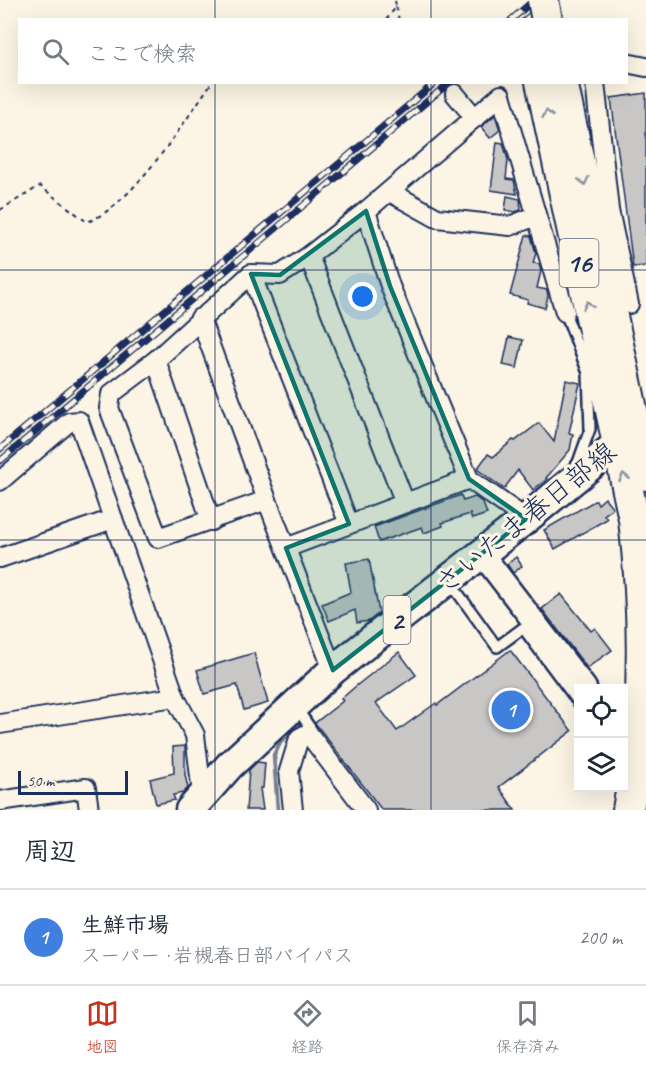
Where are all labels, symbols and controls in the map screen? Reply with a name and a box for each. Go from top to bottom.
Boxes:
search box [18,18,628,84]
icon: search [39,35,72,68]
text: ここで検索 [87,40,197,68]
one-way arrow [542,109,555,119]
one-way arrow [577,175,590,185]
road number: 16 [560,239,598,287]
your location [348,282,377,311]
one-way arrow [582,300,595,310]
street label: さいたま春日部線 [428,434,623,601]
one-way arrow [619,472,632,482]
road number: 2 [384,596,410,644]
map controls [574,684,628,792]
button: locate [574,684,628,738]
pin: 1 [492,688,530,732]
button: layers [574,738,628,792]
scale bar [18,768,128,796]
text: 50 m [27,771,54,791]
text: 周辺 [24,835,76,868]
text: 生鮮市場 [81,911,169,939]
text: 1 [39,925,48,950]
text: 200 m [579,925,622,950]
text: スーパー · 岩槻春日部バイパス [81,943,353,968]
tab: 地図 [86,997,119,1057]
tab: 経路 [291,997,324,1057]
tab: 保存済み [496,997,560,1057]

